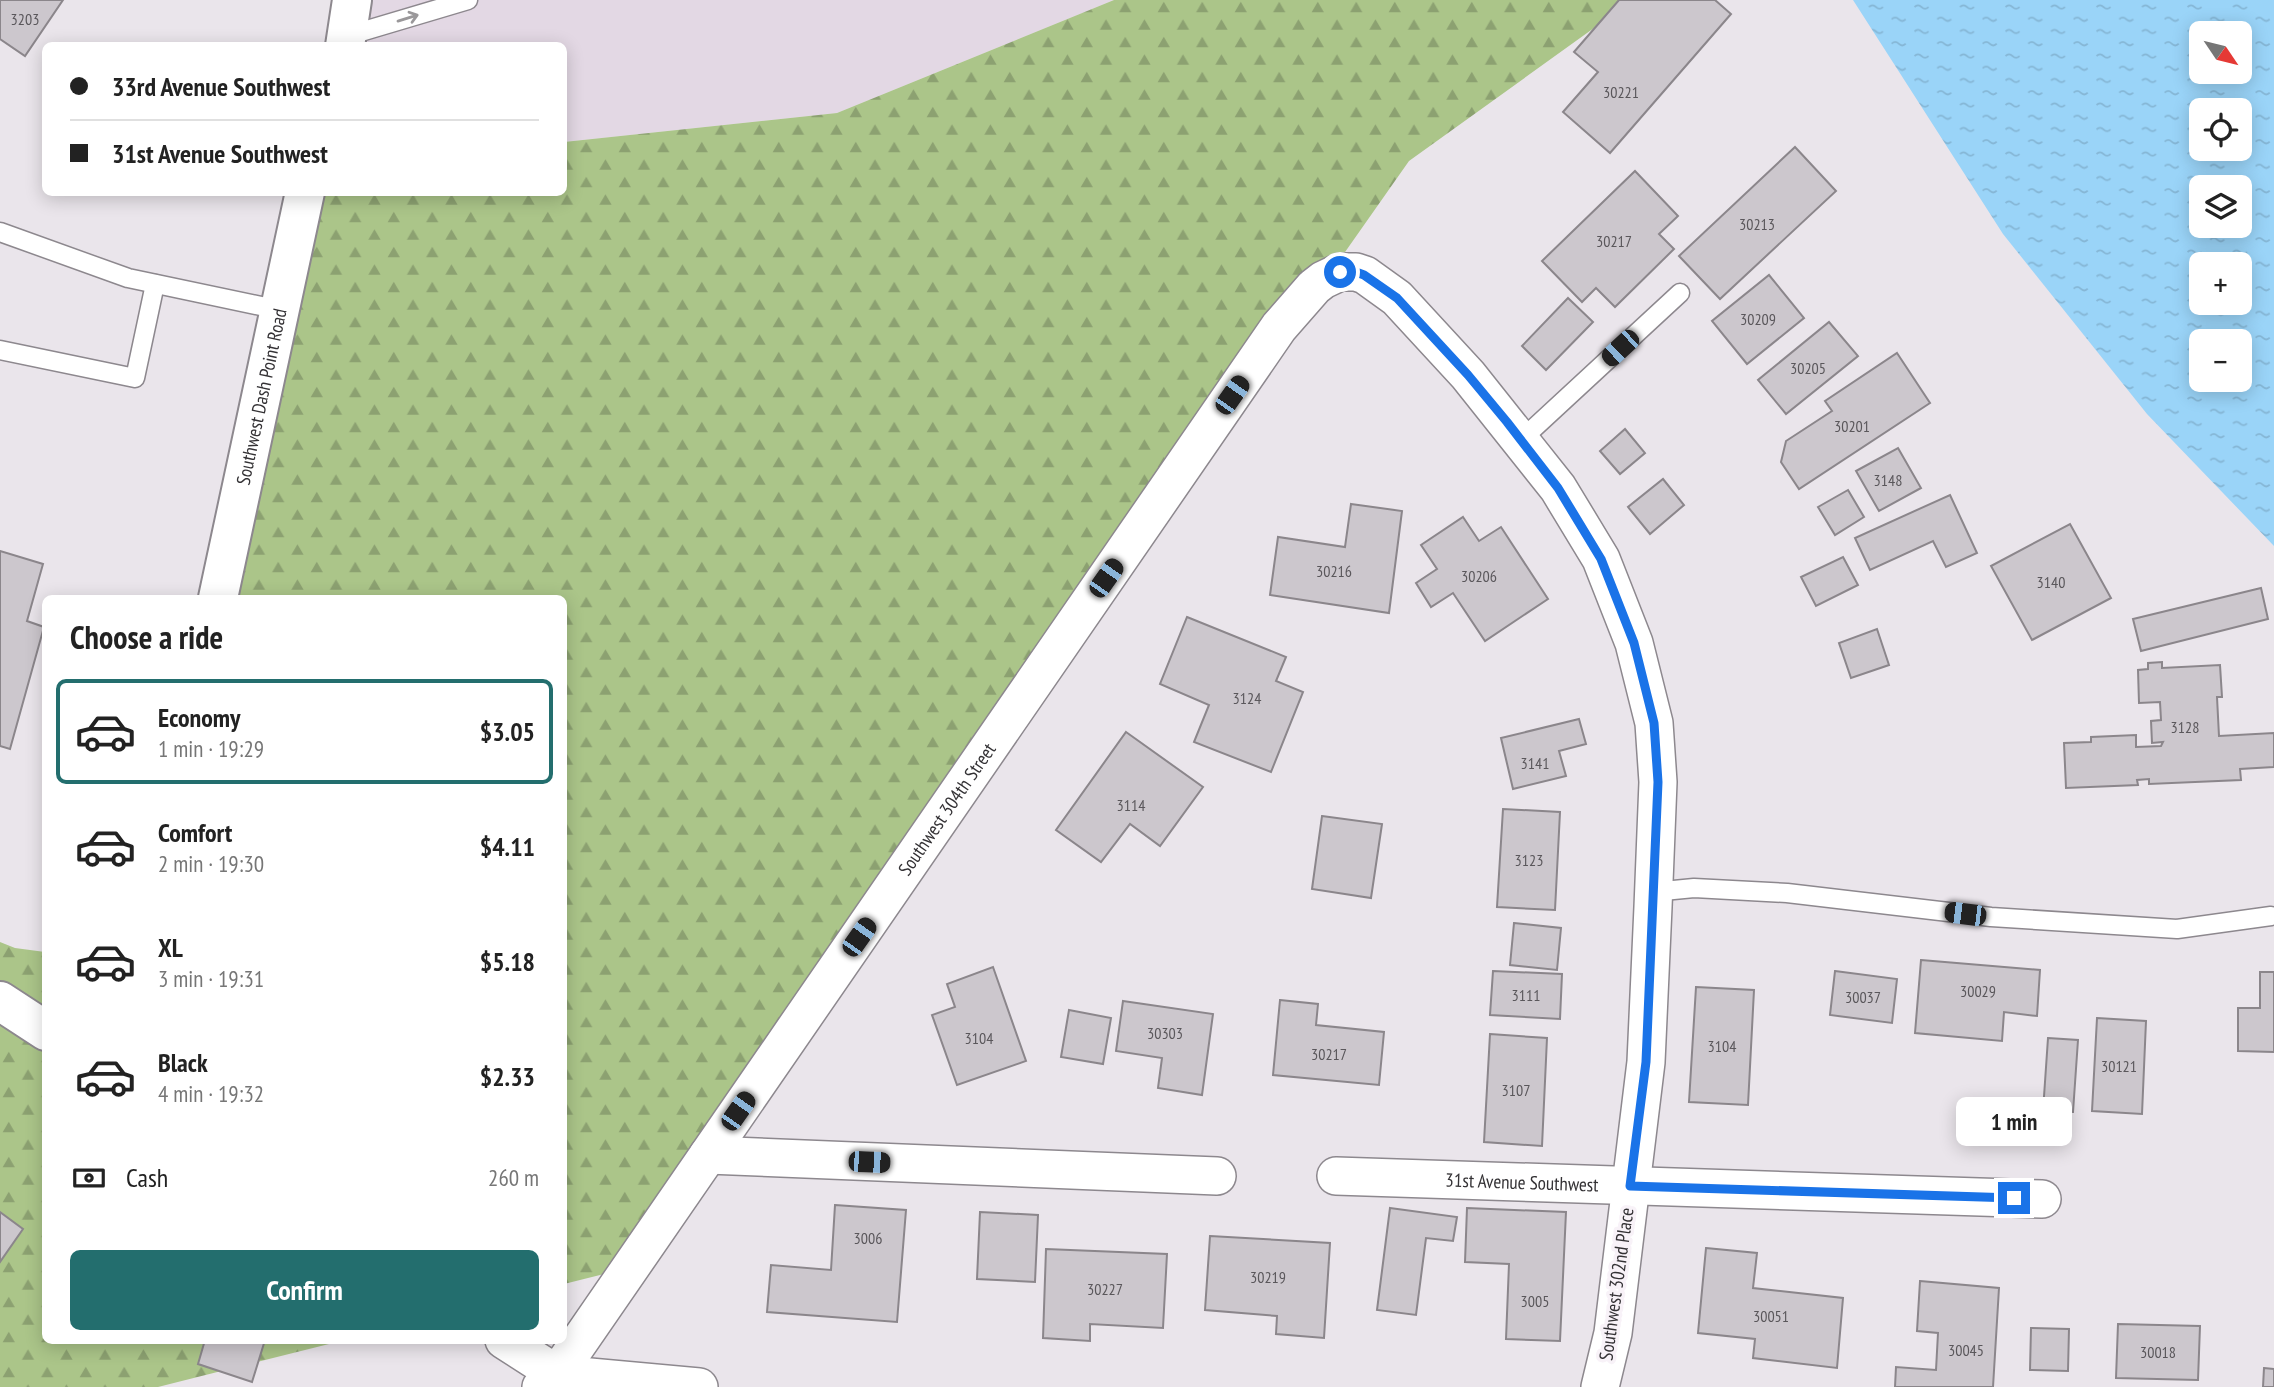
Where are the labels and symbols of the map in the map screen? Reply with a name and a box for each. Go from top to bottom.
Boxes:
house number: 3203 [11,9,39,29]
one-way arrow [396,11,418,24]
north arrow [2189,21,2252,84]
house number: 30221 [1603,82,1639,102]
house number: 30213 [1739,214,1775,234]
house number: 30217 [1596,231,1632,251]
route start [1324,256,1356,288]
street label: Southwest Dash Point Road [231,306,292,487]
house number: 30209 [1740,309,1776,329]
car [1598,326,1643,370]
house number: 30205 [1790,358,1826,378]
car [1212,372,1253,418]
house number: 30201 [1834,416,1870,436]
house number: 3148 [1874,470,1902,490]
car [1086,555,1127,601]
house number: 30216 [1316,561,1352,581]
house number: 30206 [1461,566,1497,586]
house number: 3140 [2037,572,2065,592]
house number: 3124 [1233,688,1261,708]
house number: 3128 [2171,717,2199,737]
street label: Southwest 304th Street [893,737,1001,880]
house number: 3141 [1521,753,1549,773]
house number: 3114 [1117,795,1145,815]
house number: 3123 [1515,850,1543,870]
car [1943,901,1988,927]
car [839,914,880,960]
house number: 30029 [1960,981,1996,1001]
house number: 3111 [1512,985,1540,1005]
house number: 30037 [1845,987,1881,1007]
house number: 30303 [1147,1023,1183,1043]
house number: 3104 [965,1028,993,1048]
house number: 3104 [1708,1036,1736,1056]
house number: 30217 [1311,1044,1347,1064]
house number: 30121 [2101,1056,2137,1076]
house number: 3107 [1502,1080,1530,1100]
car [718,1088,759,1134]
callout: 1 min [1956,1096,2072,1146]
car [848,1151,891,1173]
street label: 31st Avenue Southwest [1445,1168,1600,1197]
route end [1998,1182,2030,1214]
street label: Southwest 302nd Place [1593,1206,1639,1362]
house number: 3006 [854,1228,882,1248]
house number: 30219 [1250,1267,1286,1287]
house number: 30227 [1087,1279,1123,1299]
house number: 3005 [1521,1291,1549,1311]
house number: 30051 [1753,1306,1789,1326]
house number: 30045 [1948,1340,1984,1360]
house number: 30018 [2140,1342,2176,1362]

